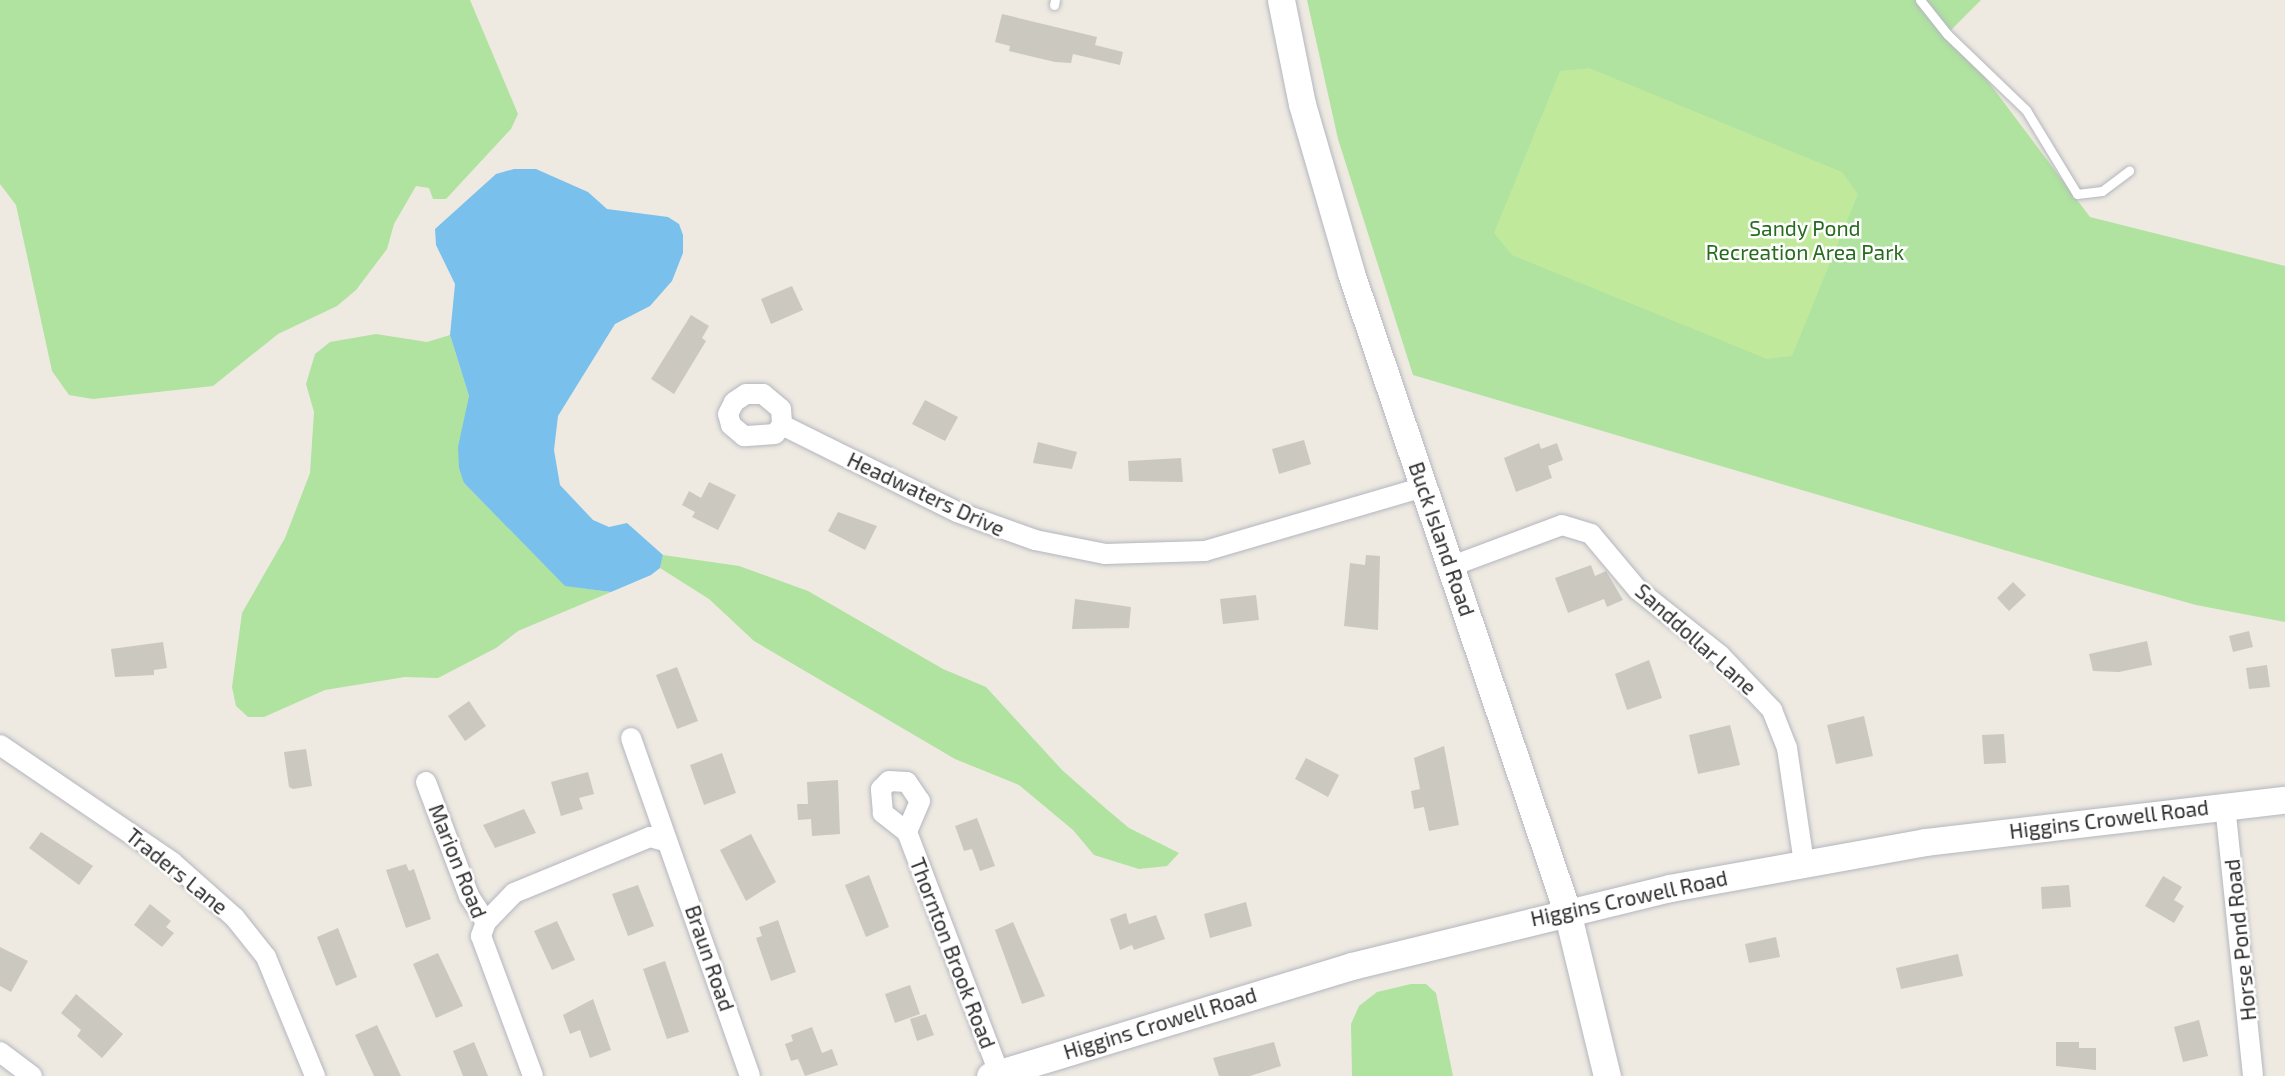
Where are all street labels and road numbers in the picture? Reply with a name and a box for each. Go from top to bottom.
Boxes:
street label: Headwaters Drive [843,447,1009,541]
street label: Buck Island Road [1404,458,1480,620]
street label: Sanddollar Lane [1630,578,1762,700]
street label: Higgins Crowell Road [2007,794,2211,844]
street label: Marion Road [424,800,492,922]
street label: Traders Lane [121,822,233,920]
street label: Thornton Brook Road [905,854,1001,1052]
street label: Horse Pond Road [2219,858,2261,1022]
street label: Higgins Crowell Road [1528,865,1730,931]
street label: Braun Road [680,902,740,1014]
street label: Higgins Crowell Road [1060,982,1260,1064]

